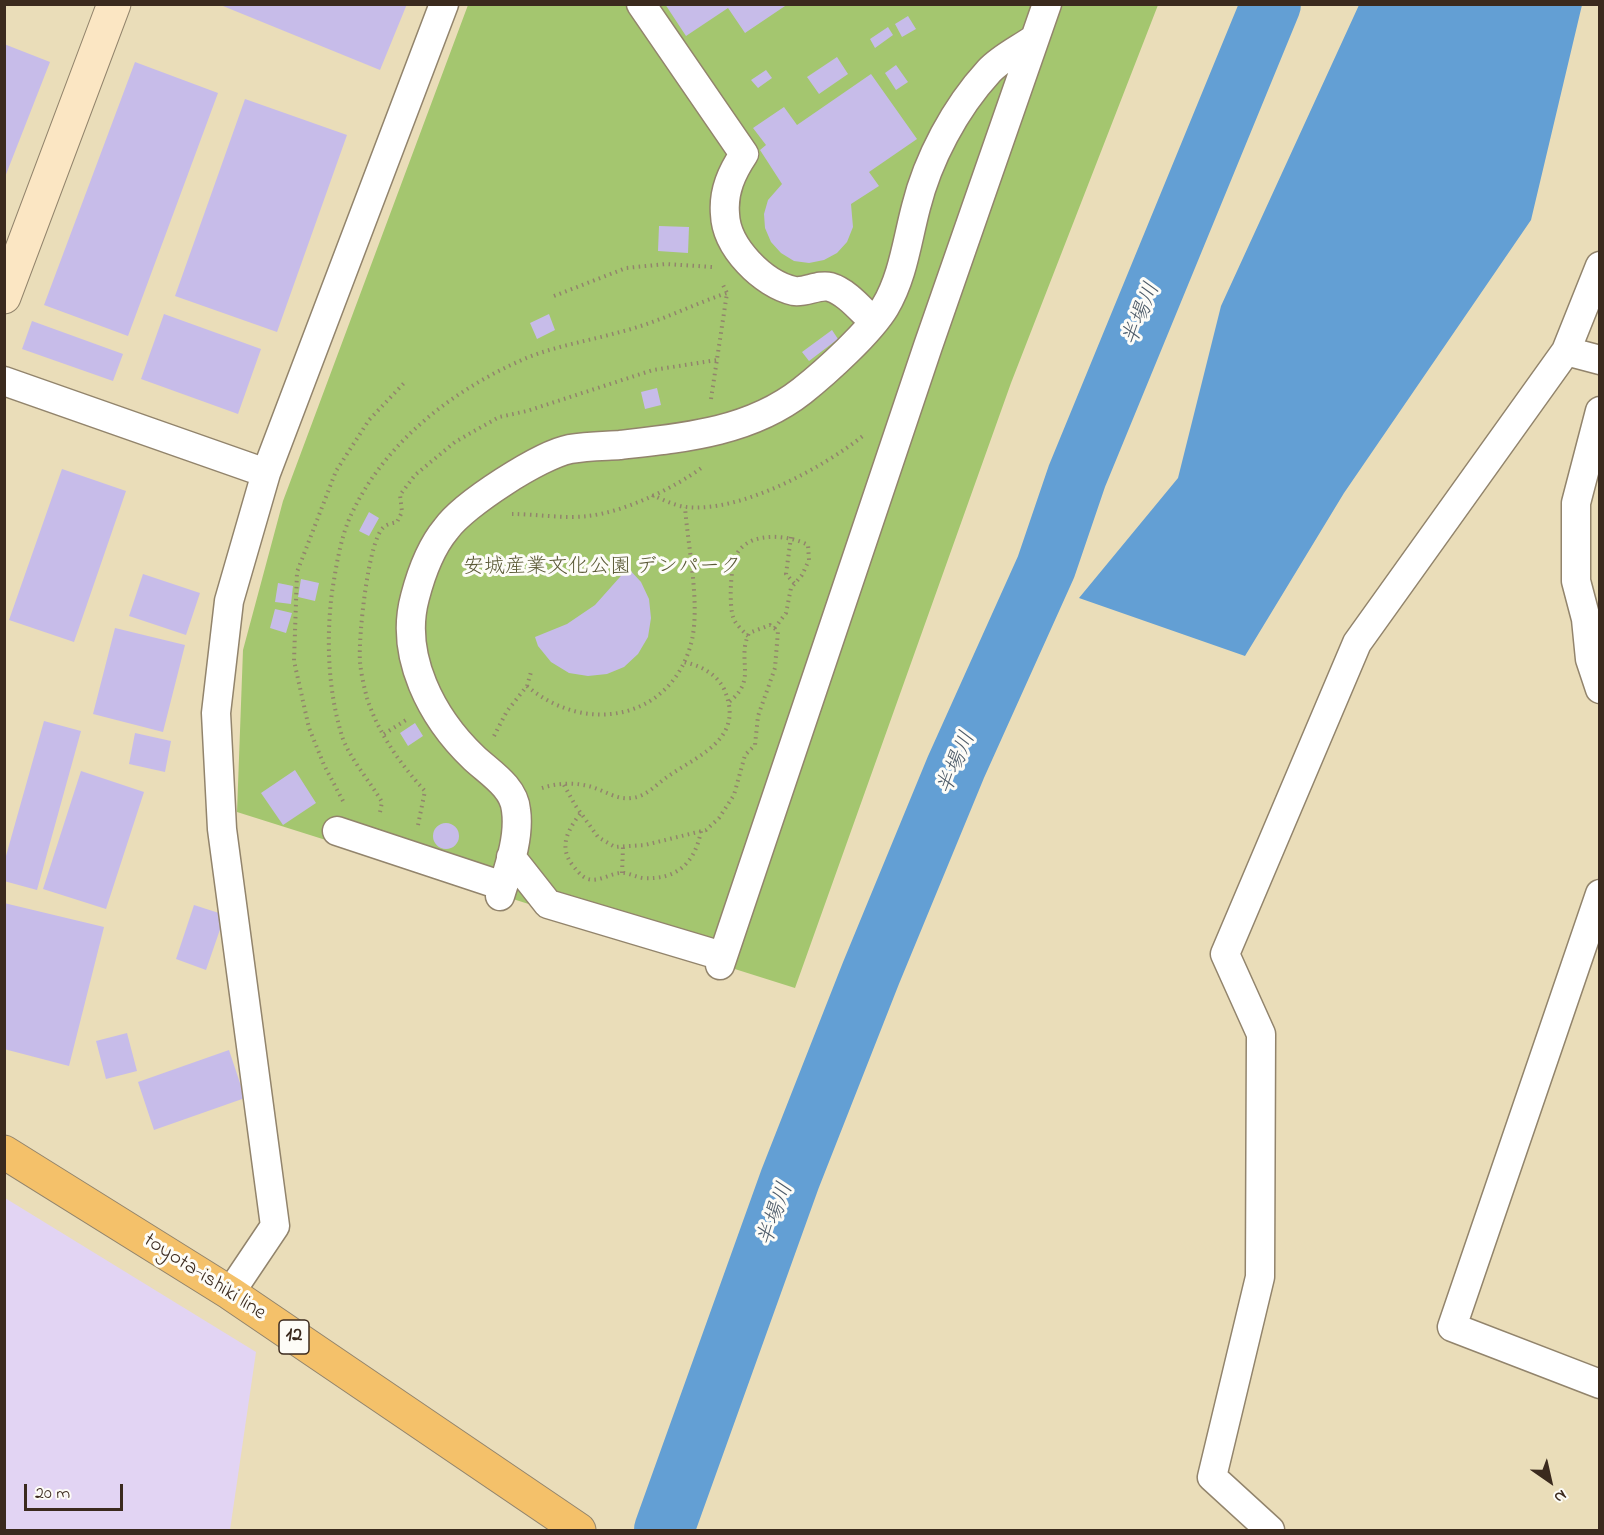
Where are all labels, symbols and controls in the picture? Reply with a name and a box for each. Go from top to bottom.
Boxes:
water label: 半場川 [1118,279,1168,351]
park label: 安城産業文化公園 デンパーク [463,556,741,582]
water label: 半場川 [933,728,983,800]
water label: 半場川 [753,1179,801,1251]
street label: toyota-ishiki line [138,1229,270,1327]
road number: 12 [279,1320,309,1354]
north arrow [1520,1451,1580,1511]
scale bar [27,1472,126,1510]
text: 20 m [35,1481,70,1507]
text: N [1549,1483,1571,1509]

